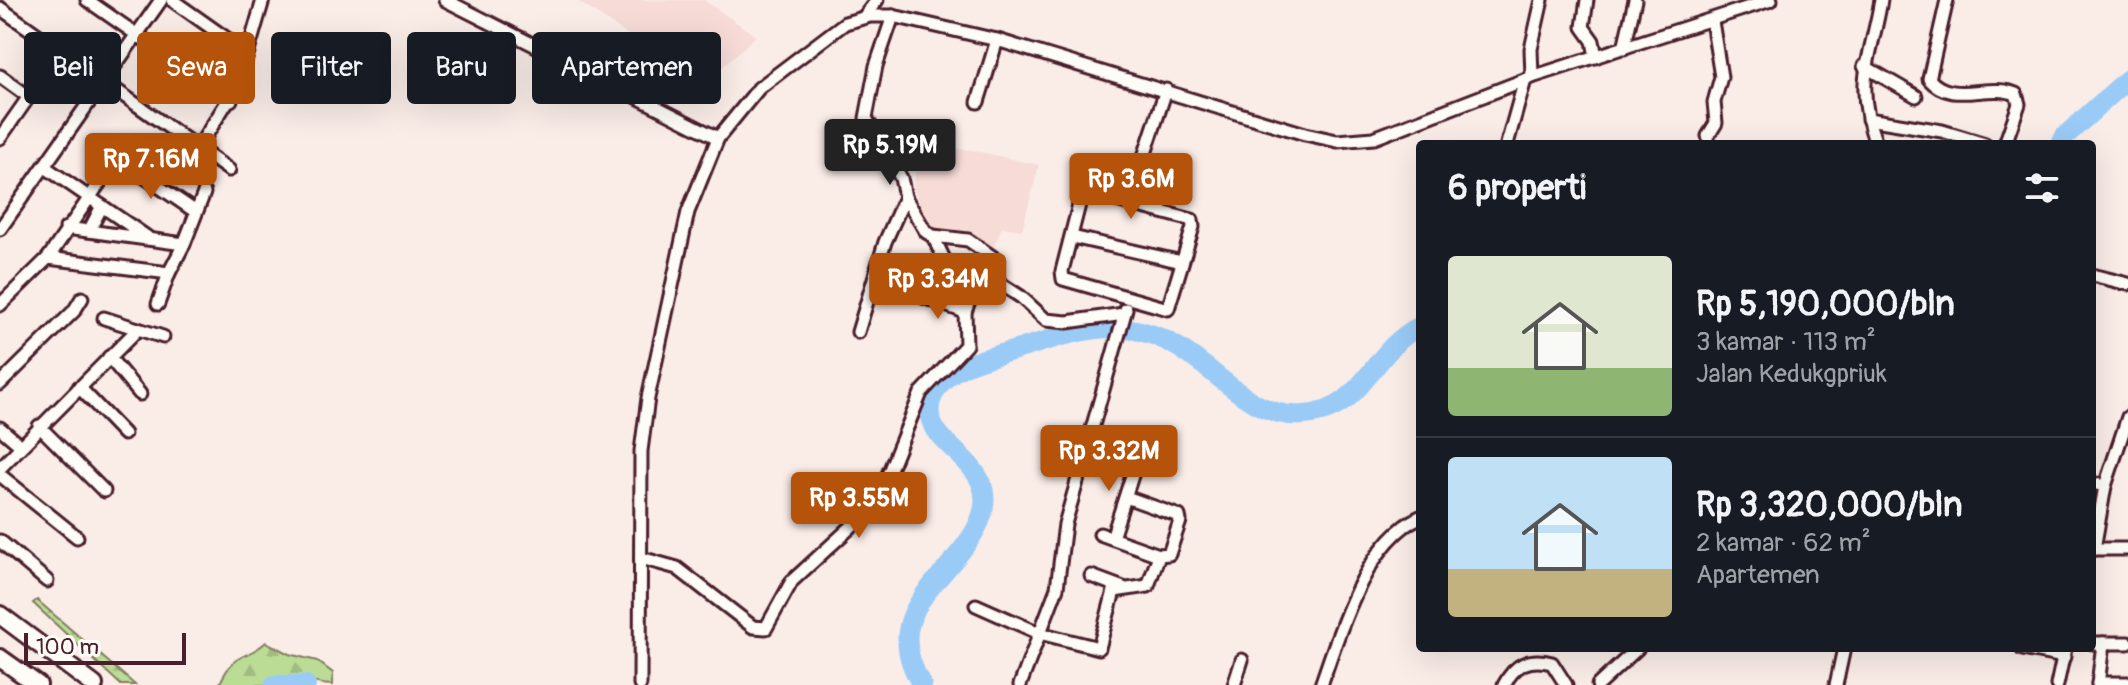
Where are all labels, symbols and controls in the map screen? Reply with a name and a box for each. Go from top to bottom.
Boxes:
chip: Beli [24,32,121,104]
chip: Sewa [137,32,255,104]
chip: Filter [271,32,391,104]
chip: Baru [407,32,516,104]
chip: Apartemen [532,32,721,104]
pin: Rp 5.19M [807,119,973,187]
text: Rp 5.19M [842,129,938,161]
pin: Rp 7.16M [68,133,234,201]
text: Rp 7.16M [103,143,199,175]
pin: Rp 3.6M [1057,153,1205,221]
text: Rp 3.6M [1087,163,1175,195]
icon: filters [2020,166,2064,210]
text: 6 properti [1448,167,1586,210]
pin: Rp 3.34M [855,253,1021,321]
text: Rp 3.34M [887,263,989,295]
text: Rp 5,190,000/bln [1696,283,1955,326]
icon: home [1512,288,1608,384]
text: 3 kamar · 113 m² [1696,326,1876,358]
text: Jalan Kedukgpriuk [1696,358,1887,390]
pin: Rp 3.32M [1026,425,1192,493]
text: Rp 3.32M [1059,435,1159,467]
pin: Rp 3.55M [776,472,942,540]
text: Rp 3.55M [809,482,909,514]
text: Rp 3,320,000/bln [1696,484,1962,527]
icon: home [1512,489,1608,585]
text: 2 kamar · 62 m² [1696,527,1871,559]
text: Apartemen [1696,559,1820,591]
scale bar [24,629,186,665]
text: 100 m [36,633,99,661]

